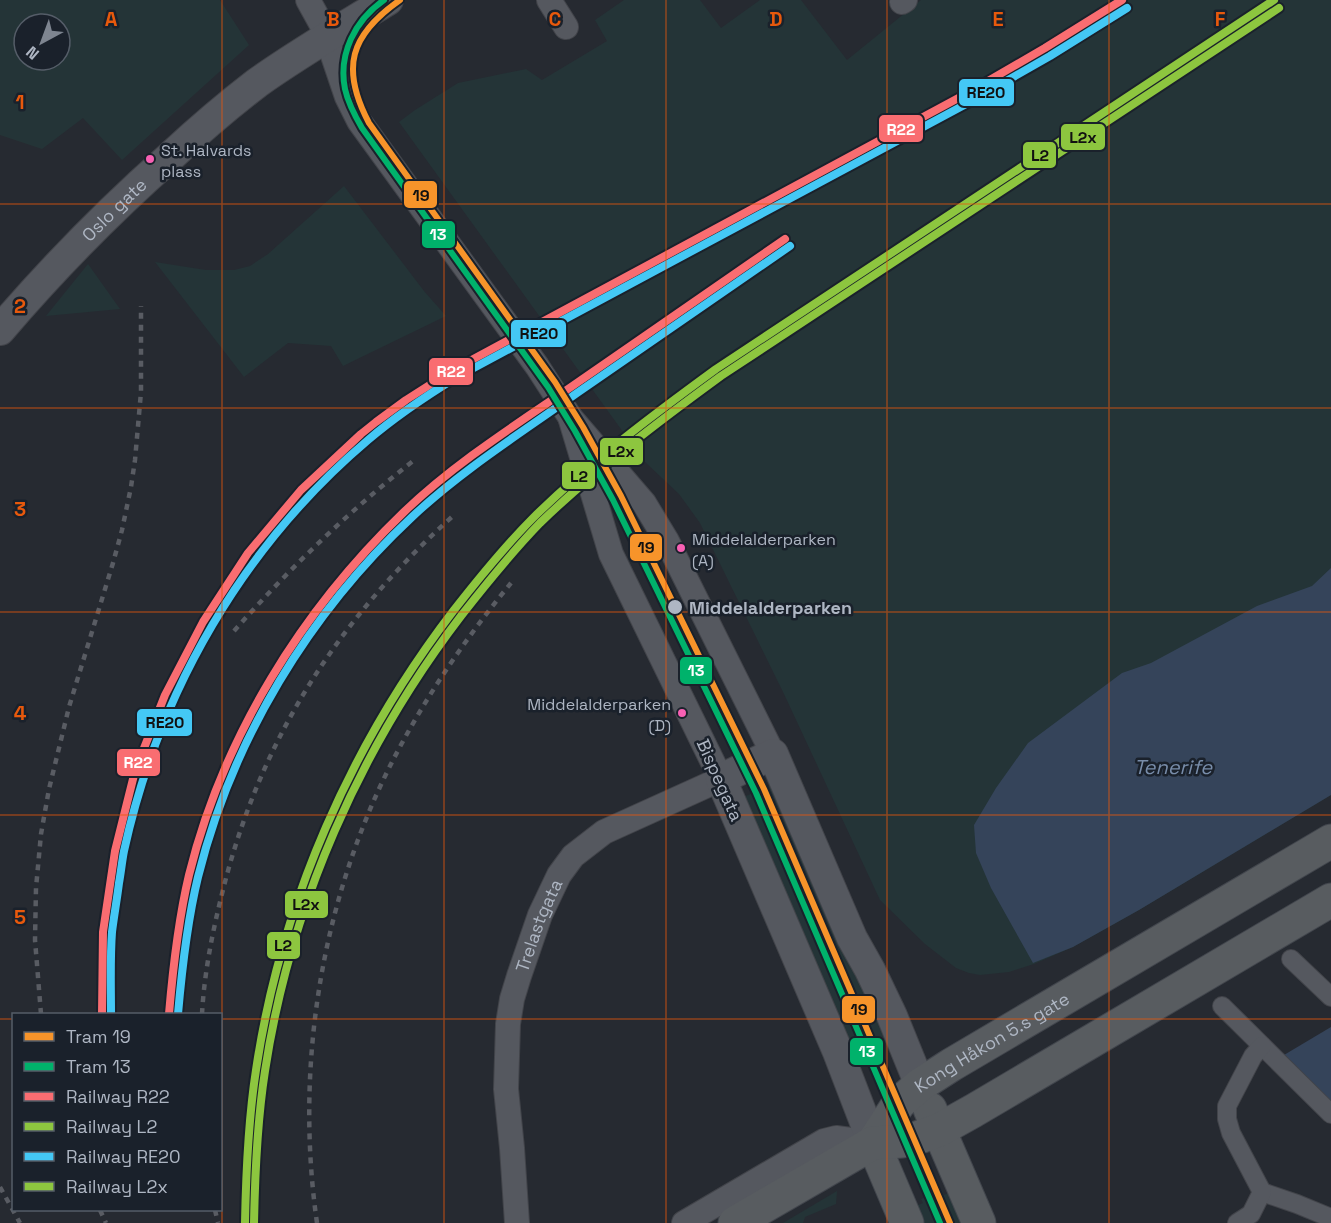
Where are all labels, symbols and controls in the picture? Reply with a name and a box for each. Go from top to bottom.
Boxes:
text: A [105,6,118,32]
text: B [326,6,340,32]
text: C [549,6,562,32]
text: D [769,6,783,32]
text: E [992,6,1004,32]
text: F [1215,6,1226,32]
north arrow [12,12,72,72]
text: N [22,41,43,64]
line badge: RE20 [958,78,1015,107]
text: RE20 [967,82,1005,103]
text: 1 [15,89,25,115]
line badge: R22 [878,114,924,143]
text: R22 [886,119,916,140]
line badge: L2x [1060,123,1106,151]
text: L2x [1069,127,1097,148]
place label: St. Halvards plass [161,140,251,182]
line badge: L2 [1022,141,1057,169]
text: L2 [1031,145,1049,166]
marker: St. Halvards plass [144,153,156,165]
street label: Oslo gate [76,173,151,246]
line badge: 19 [403,180,438,209]
text: 19 [412,185,430,206]
line badge: 13 [421,220,456,249]
text: 13 [430,224,447,245]
text: 2 [14,293,26,319]
line badge: RE20 [510,319,567,348]
text: RE20 [520,323,558,344]
line badge: R22 [428,357,474,386]
text: R22 [436,361,466,382]
line badge: L2x [599,437,644,466]
text: L2x [607,441,635,462]
line badge: L2 [561,461,596,490]
text: L2 [570,466,588,487]
text: 3 [14,496,26,522]
place label: Middelalderparken (A) [692,529,836,571]
line badge: 19 [629,533,663,562]
text: 19 [637,537,655,558]
marker: Middelalderparken (A) [675,542,687,554]
place label: Middelalderparken [689,596,852,619]
marker: Middelalderparken [666,598,684,616]
line badge: 13 [679,656,713,685]
text: 13 [688,660,705,681]
place label: Middelalderparken (D) [527,694,671,736]
text: 4 [14,700,27,726]
marker: Middelalderparken (D) [676,707,688,719]
line badge: RE20 [136,708,193,737]
text: RE20 [146,712,184,733]
street label: Bispegata [692,735,748,825]
line badge: R22 [116,748,161,777]
text: R22 [123,752,153,773]
water label: Tenerife [1134,754,1213,780]
street label: Trelastgata [510,875,567,975]
line badge: L2x [284,890,329,919]
text: L2x [292,894,320,915]
text: 5 [14,904,26,930]
line badge: L2 [266,931,301,960]
text: L2 [274,935,292,956]
street label: Kong Håkon 5.s gate [910,986,1073,1097]
line badge: 19 [841,995,876,1024]
text: 19 [850,999,868,1020]
legend [12,1013,222,1211]
text: Tram 19 [66,1025,131,1048]
line badge: 13 [849,1037,884,1066]
text: 13 [859,1041,876,1062]
text: Tram 13 [66,1055,131,1078]
text: Railway R22 [66,1085,170,1108]
text: Railway L2 [66,1115,157,1138]
text: Railway RE20 [66,1145,180,1168]
text: Railway L2x [66,1175,168,1198]

